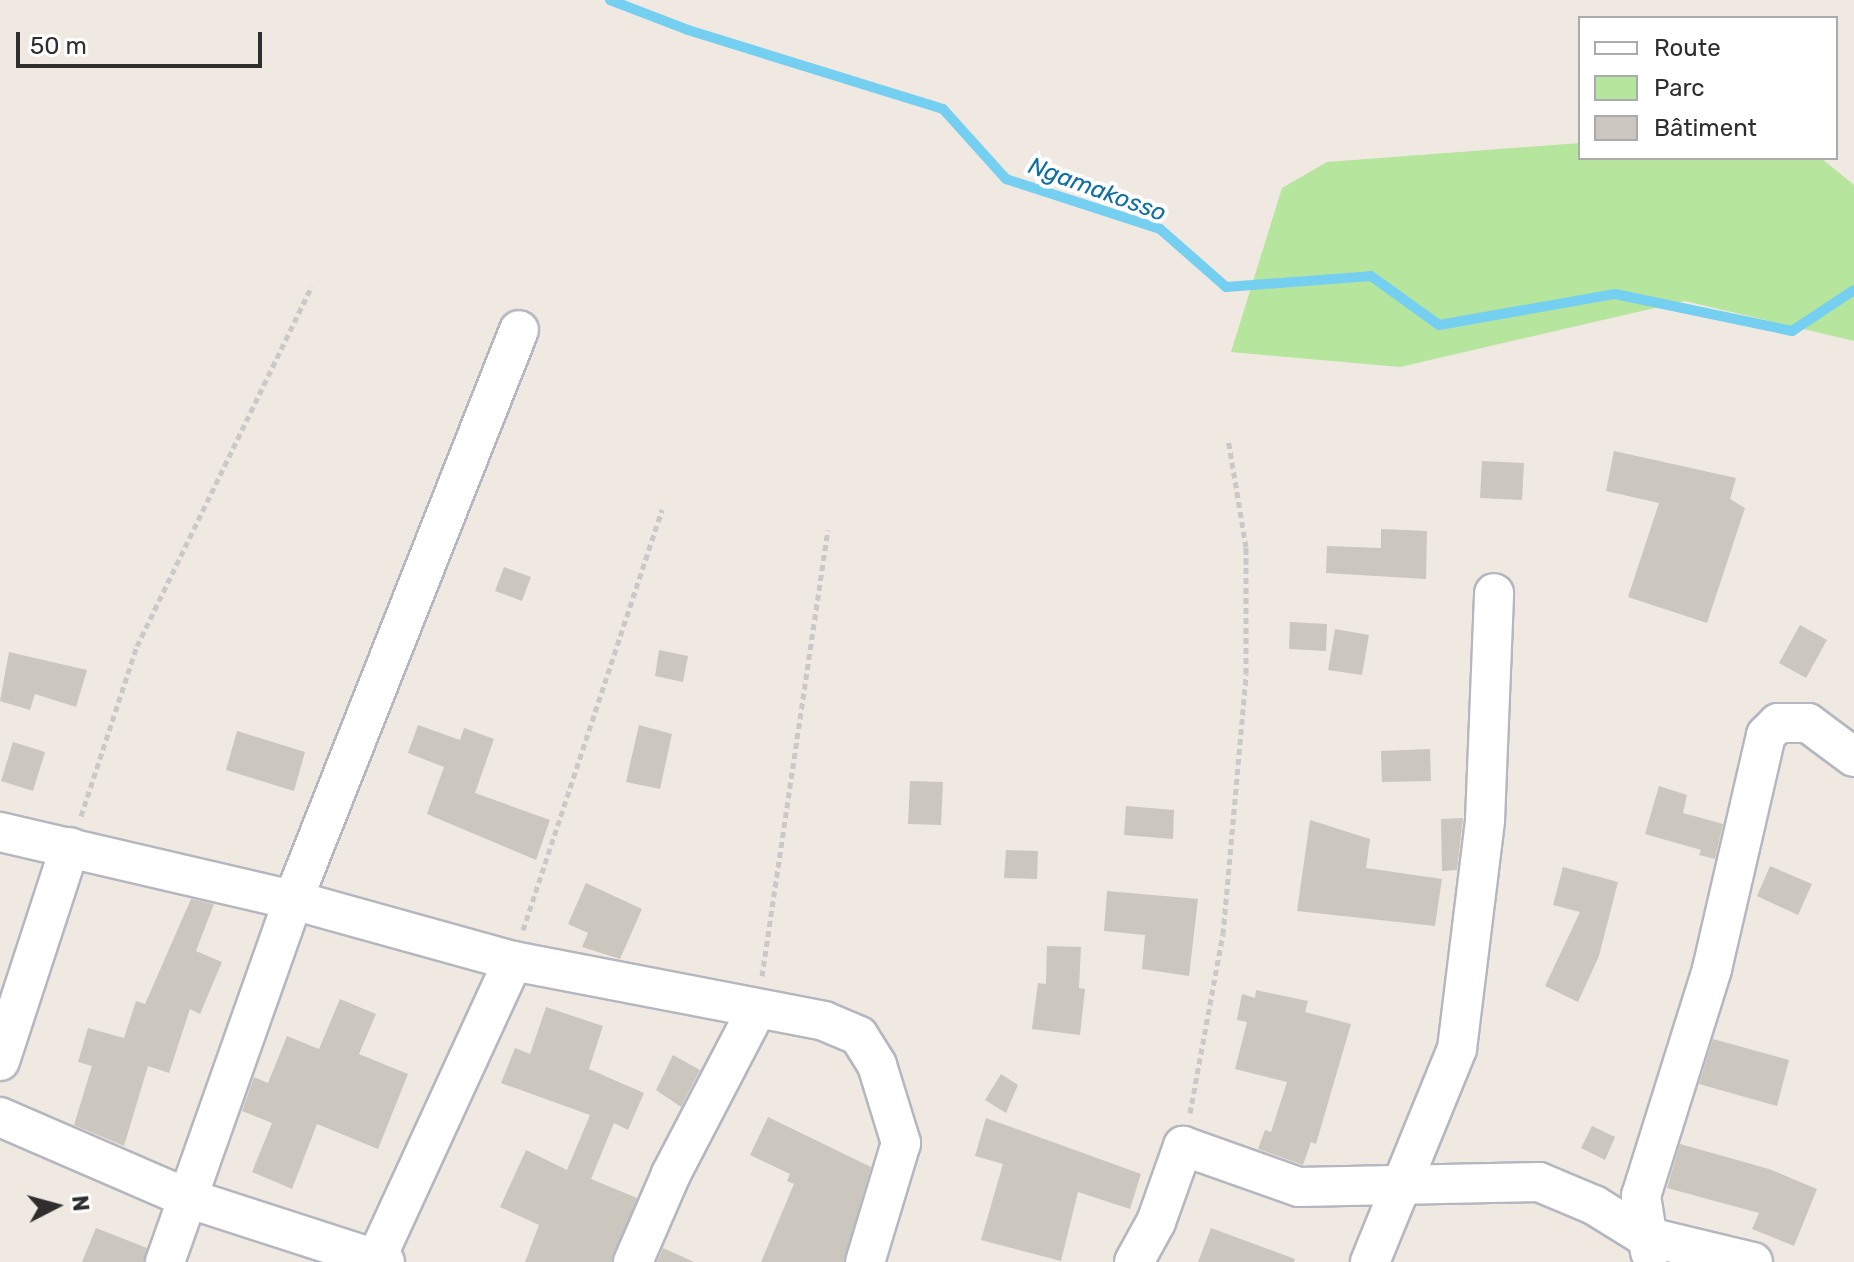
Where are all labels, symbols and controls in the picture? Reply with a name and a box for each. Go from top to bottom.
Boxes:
scale bar [20,16,266,66]
legend [1578,16,1838,160]
text: 50 m [30,32,87,60]
text: Route [1654,34,1721,62]
text: Parc [1654,74,1705,102]
text: Bâtiment [1654,114,1757,142]
water label: Ngamakosso [1024,152,1170,228]
north arrow [16,1166,96,1246]
text: N [66,1194,95,1213]

